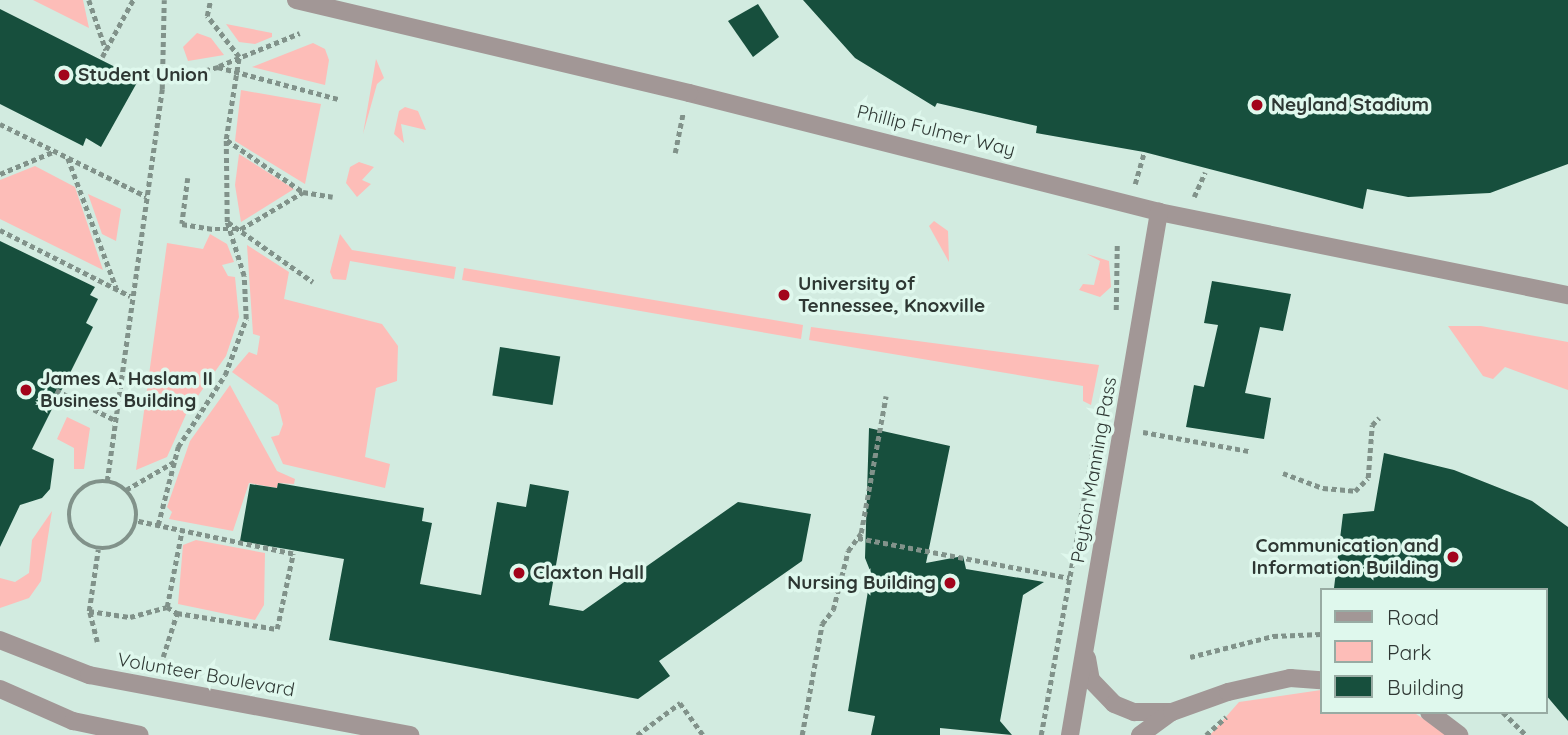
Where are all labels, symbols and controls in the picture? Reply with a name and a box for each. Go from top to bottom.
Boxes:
place label: Student Union [78,64,208,86]
marker: Student Union [56,67,72,83]
place label: Neyland Stadium [1271,94,1429,116]
marker: Neyland Stadium [1249,97,1265,113]
street label: Phillip Fulmer Way [854,100,1018,162]
place label: University of Tennessee, Knoxville [798,273,985,317]
marker: University of Tennessee, Knoxville [776,287,792,303]
place label: James A. Haslam II Business Building [40,368,213,412]
street label: Peyton Manning Pass [1066,375,1122,565]
marker: James A. Haslam II Business Building [18,382,34,398]
place label: Communication and Information Building [1252,535,1439,579]
marker: Communication and Information Building [1445,549,1461,565]
place label: Claxton Hall [533,562,644,584]
marker: Claxton Hall [511,565,527,581]
place label: Nursing Building [787,572,936,594]
marker: Nursing Building [942,575,958,591]
legend [1320,588,1547,714]
text: Road [1387,604,1439,630]
text: Park [1387,639,1431,665]
street label: Volunteer Boulevard [116,648,296,702]
text: Building [1387,674,1464,700]

